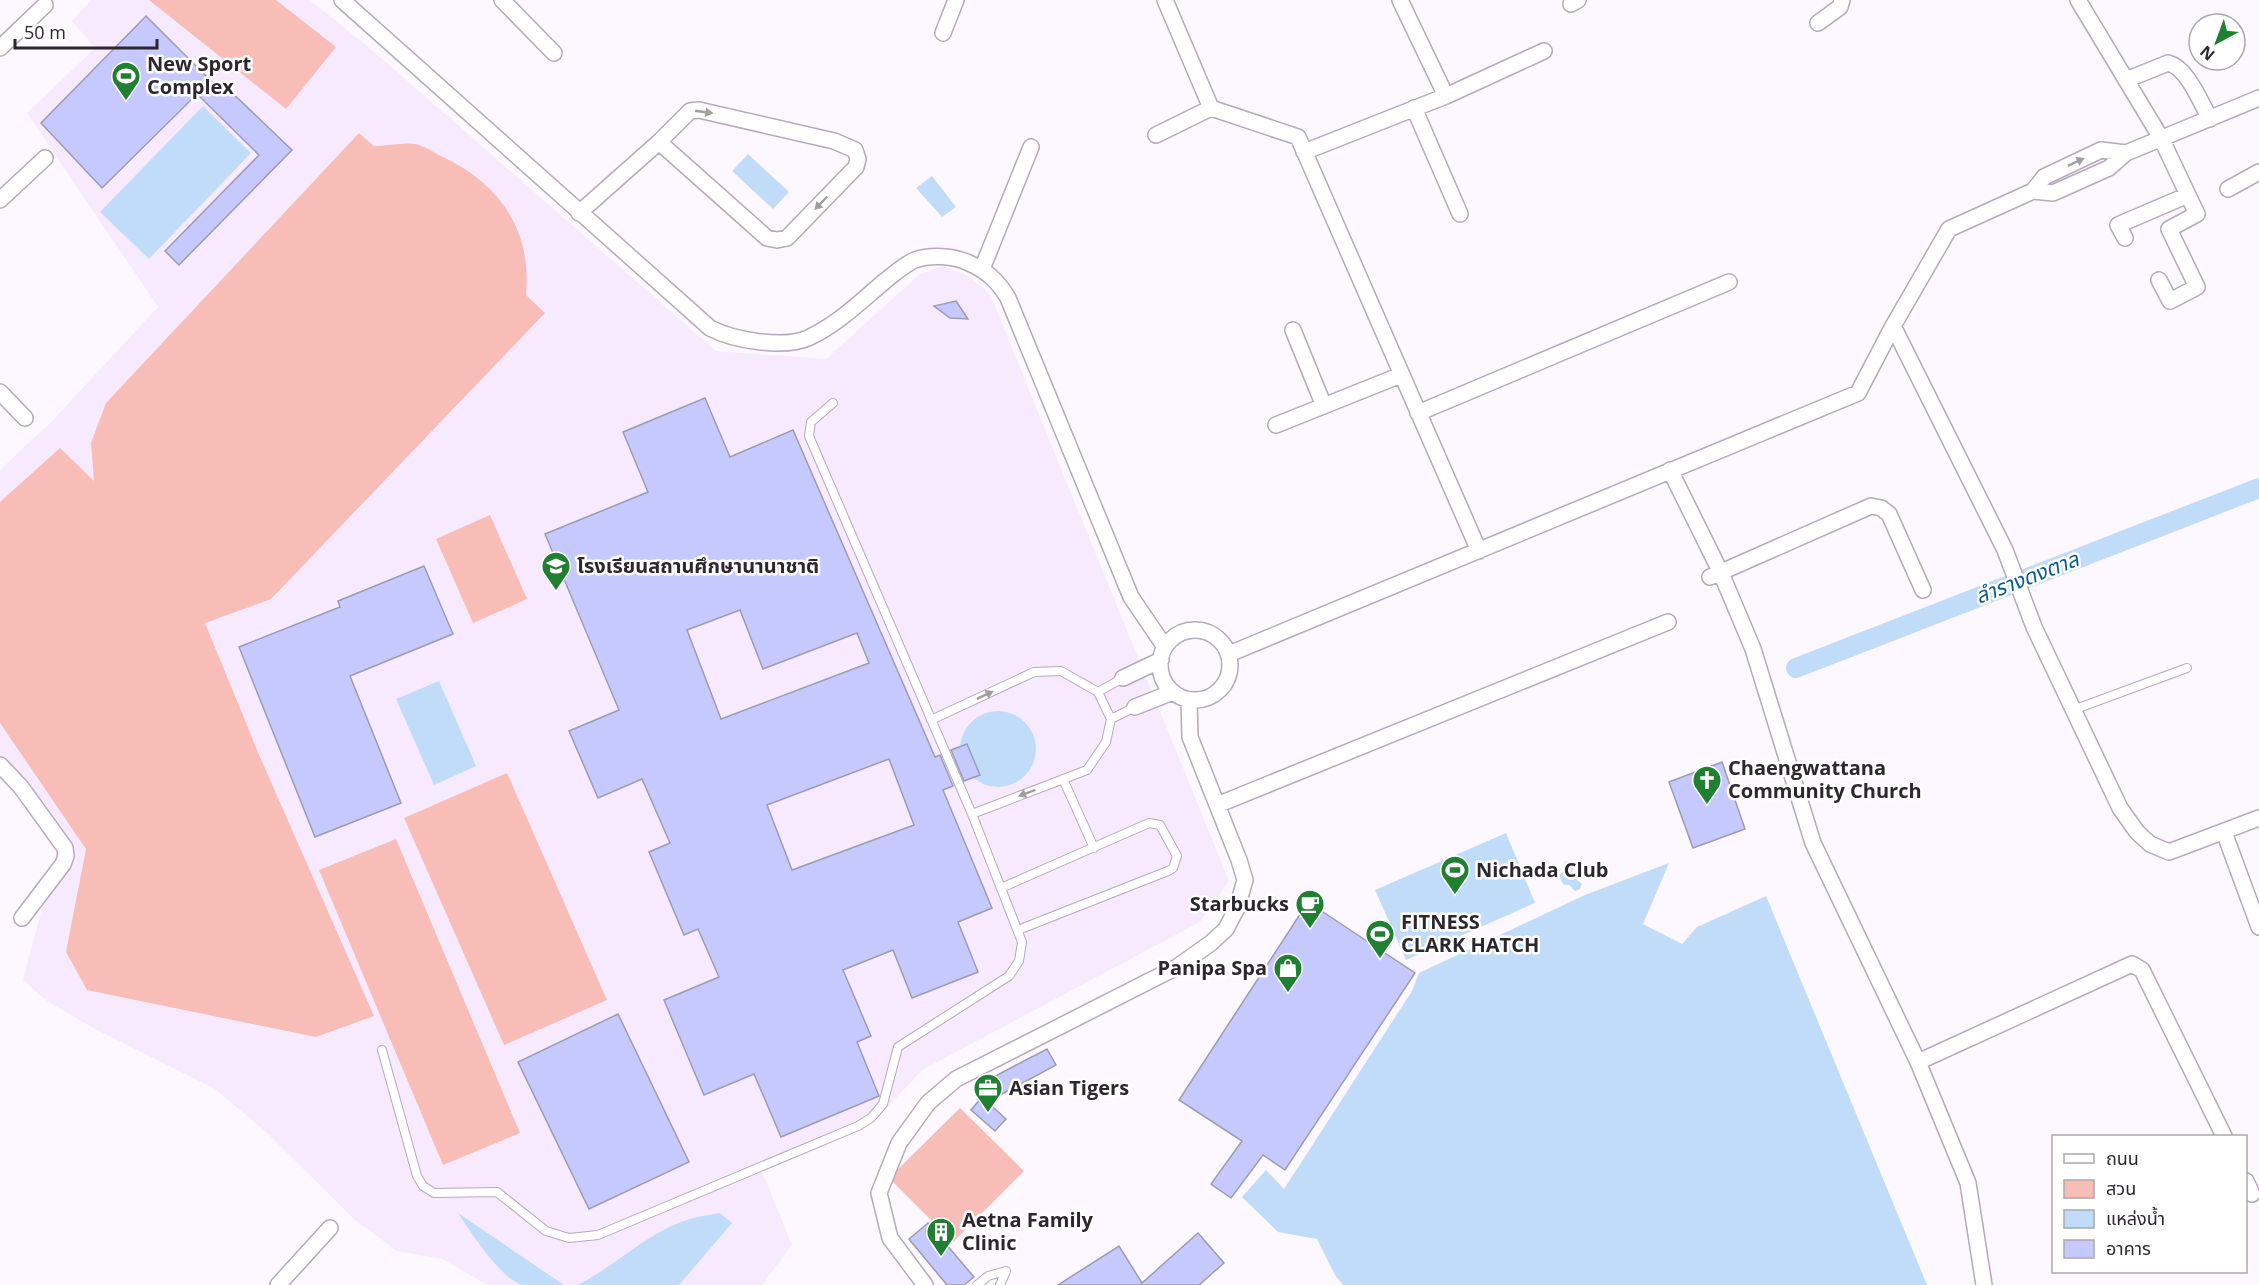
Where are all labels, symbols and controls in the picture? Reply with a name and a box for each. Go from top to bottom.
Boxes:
scale bar [15,12,158,50]
north arrow [2187,12,2247,72]
text: 50 m [24,20,66,44]
text: N [2195,41,2219,66]
place label: New Sport Complex [147,50,252,100]
sports icon: New Sport Complex [110,60,142,102]
one-way arrow [695,108,714,117]
one-way arrow [2067,157,2084,166]
one-way arrow [815,195,829,209]
water label: ลำรางดงตาล [1971,544,2083,610]
school or university icon: โรงเรียนสถานศึกษานานาชาติ [540,550,572,592]
place label: โรงเรียนสถานศึกษานานาชาติ [577,552,819,579]
one-way arrow [976,691,993,700]
place label: Chaengwattana Community Church [1728,754,1922,804]
church icon: Chaengwattana Community Church [1691,764,1723,806]
one-way arrow [1018,789,1036,798]
sports icon: Nichada Club [1439,854,1471,896]
place label: Nichada Club [1476,856,1608,883]
cafe icon: Starbucks [1294,888,1326,930]
place label: Starbucks [1190,890,1289,917]
place label: FITNESS CLARK HATCH [1401,908,1539,958]
sports icon: FITNESS CLARK HATCH [1364,918,1396,960]
shop icon: Panipa Spa [1272,952,1304,994]
place label: Panipa Spa [1157,954,1267,981]
office icon: Asian Tigers [972,1072,1004,1114]
place label: Asian Tigers [1009,1074,1129,1101]
legend [2052,1135,2247,1273]
text: ถนน [2106,1146,2139,1170]
text: สวน [2106,1176,2136,1200]
place label: Aetna Family Clinic [962,1206,1094,1256]
text: แหล่งน้ำ [2106,1206,2165,1230]
building icon: Aetna Family Clinic [925,1216,957,1258]
text: อาคาร [2106,1236,2151,1260]

